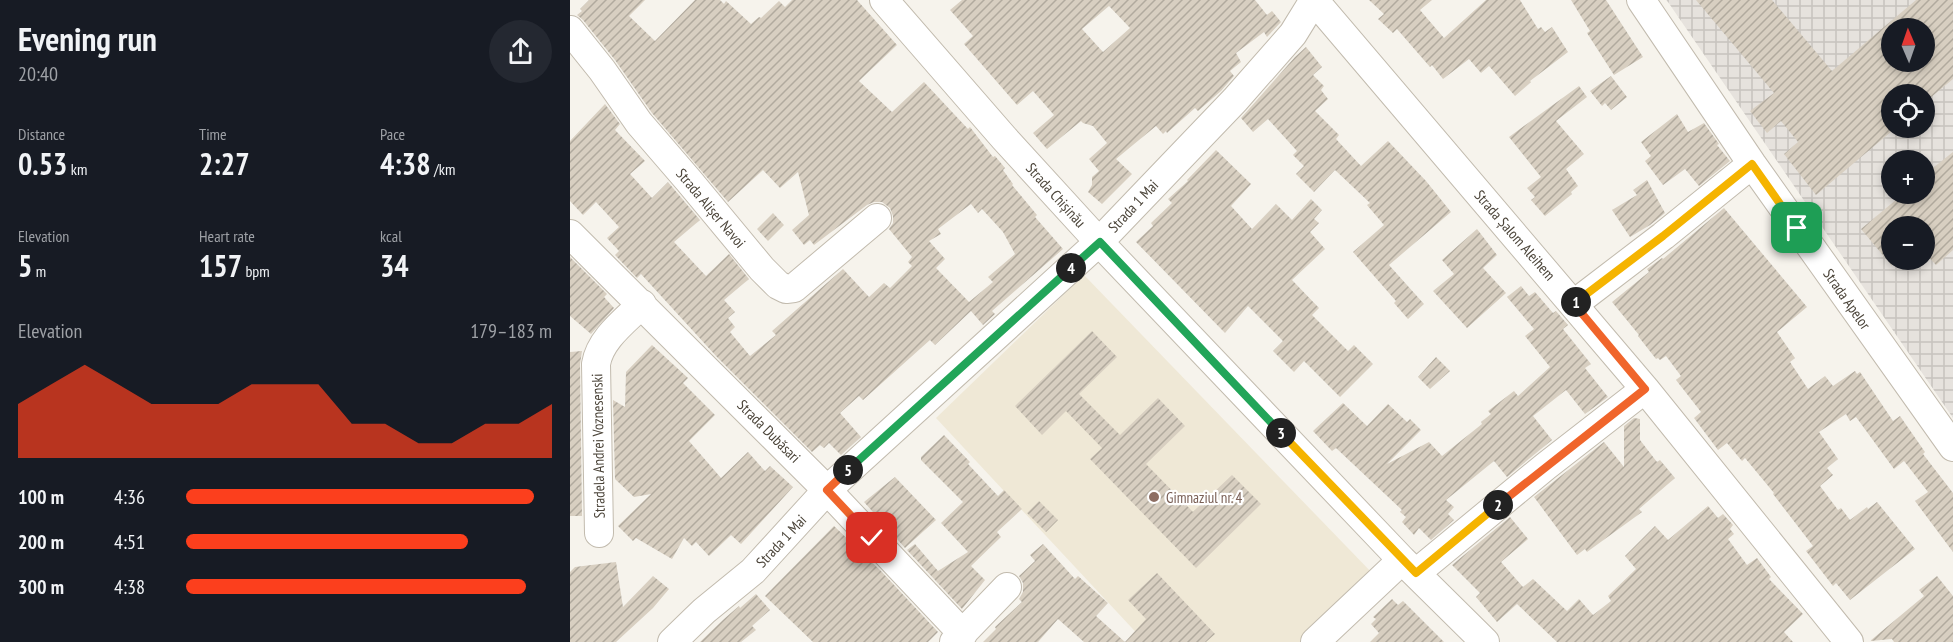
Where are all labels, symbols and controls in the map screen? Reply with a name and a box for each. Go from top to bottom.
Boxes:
text: Evening run [18,17,157,60]
north arrow [1881,18,1935,72]
map controls [1881,18,1935,270]
button: share [489,20,552,83]
text: 20:40 [18,61,58,87]
button: locate [1881,84,1935,138]
text: Distance [18,124,65,144]
text: Time [199,124,227,144]
text: Pace [380,124,405,144]
text: 0.53 [18,144,67,183]
text: 2:27 [199,144,250,183]
text: 4:38 [380,144,431,183]
button: + [1881,150,1935,204]
text: km [67,159,87,179]
text: /km [431,159,455,179]
street label: Strada Chișinău [1022,159,1090,231]
street label: Strada Alișer Navoi [672,164,750,252]
street label: Strada 1 Mai [1104,176,1162,236]
street label: Strada Șalom Aleihem [1470,186,1560,284]
pin [1771,202,1822,253]
icon: arrive [1780,211,1813,244]
button: − [1881,216,1935,270]
text: Elevation [18,226,69,246]
text: Heart rate [199,226,255,246]
text: kcal [380,226,402,246]
text: 5 [18,246,32,285]
text: 157 [199,246,242,285]
text: 34 [380,246,409,285]
pin: 4 [1056,253,1086,283]
text: 4 [1067,258,1075,278]
text: m [32,261,46,281]
text: bpm [242,261,270,281]
street label: Strada Apelor [1819,265,1875,334]
pin: 1 [1561,287,1591,317]
text: 1 [1572,292,1580,312]
text: Elevation [18,318,82,344]
text: 179–183 m [470,318,552,344]
street label: Stradela Andrei Voznesenski [587,373,609,519]
street label: Strada Dubăsari [733,395,805,467]
pin: 3 [1266,418,1296,448]
text: 3 [1277,423,1285,443]
pin: 5 [833,455,863,485]
text: 5 [844,460,852,480]
text: 100 m [18,484,64,510]
text: 4:36 [114,484,145,510]
place label: Gimnaziul nr. 4 [1166,488,1243,507]
marker: Gimnaziul nr. 4 [1147,490,1161,504]
pin: 2 [1483,490,1513,520]
text: 2 [1494,495,1502,515]
street label: Strada 1 Mai [752,511,810,571]
pin [846,512,897,563]
icon: check [855,521,888,554]
text: 200 m [18,529,64,555]
text: 4:51 [114,529,145,555]
text: 300 m [18,574,64,600]
text: 4:38 [114,574,145,600]

